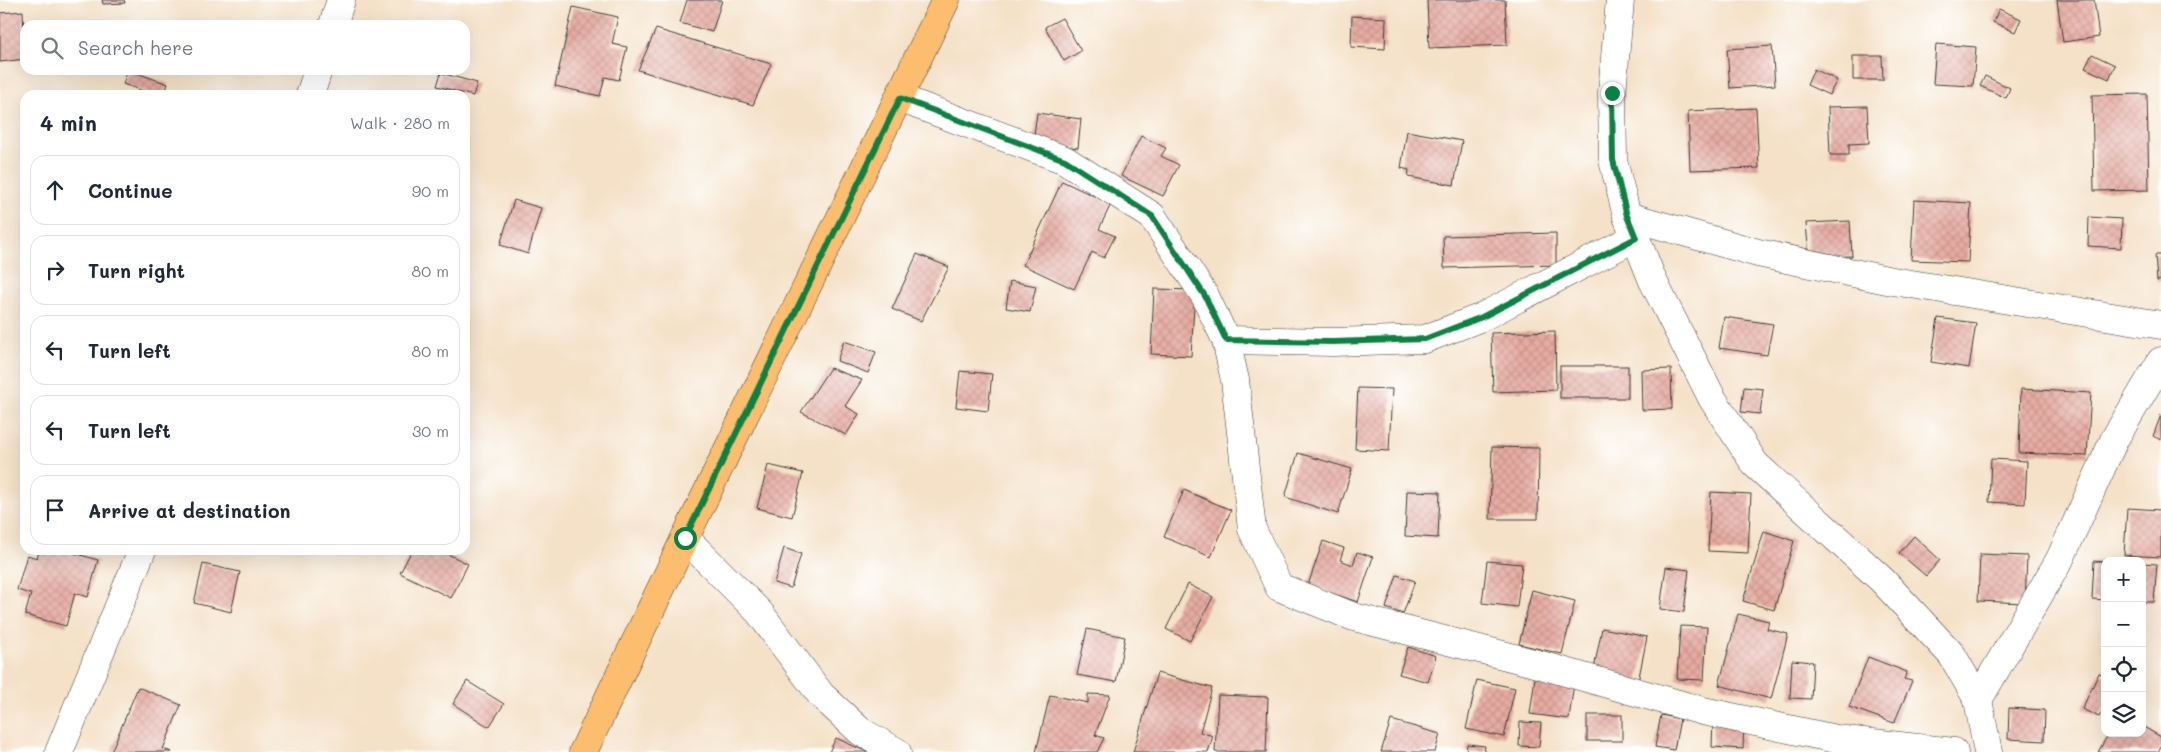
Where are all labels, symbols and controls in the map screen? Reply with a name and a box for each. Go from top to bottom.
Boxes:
search box [20,20,470,75]
icon: search [38,34,66,62]
text: Search here [78,35,194,60]
route end [1601,82,1624,105]
text: 4 min [40,109,97,136]
text: Walk · 280 m [350,112,450,133]
icon: ahead [41,176,69,204]
text: Continue [88,178,173,203]
text: 90 m [412,180,449,201]
icon: right [41,256,69,284]
text: Turn right [88,258,185,283]
text: 80 m [412,260,449,281]
icon: left [41,336,69,364]
text: Turn left [88,338,171,363]
text: 80 m [412,340,449,361]
icon: left [41,416,69,444]
text: Turn left [88,418,171,443]
text: 30 m [412,420,449,441]
icon: arrive [41,496,69,524]
text: Arrive at destination [88,498,291,523]
route start [674,527,697,550]
map controls [2101,557,2146,737]
button: + [2101,557,2146,602]
button: − [2101,602,2146,647]
button: locate [2101,647,2146,692]
button: layers [2101,692,2146,737]

